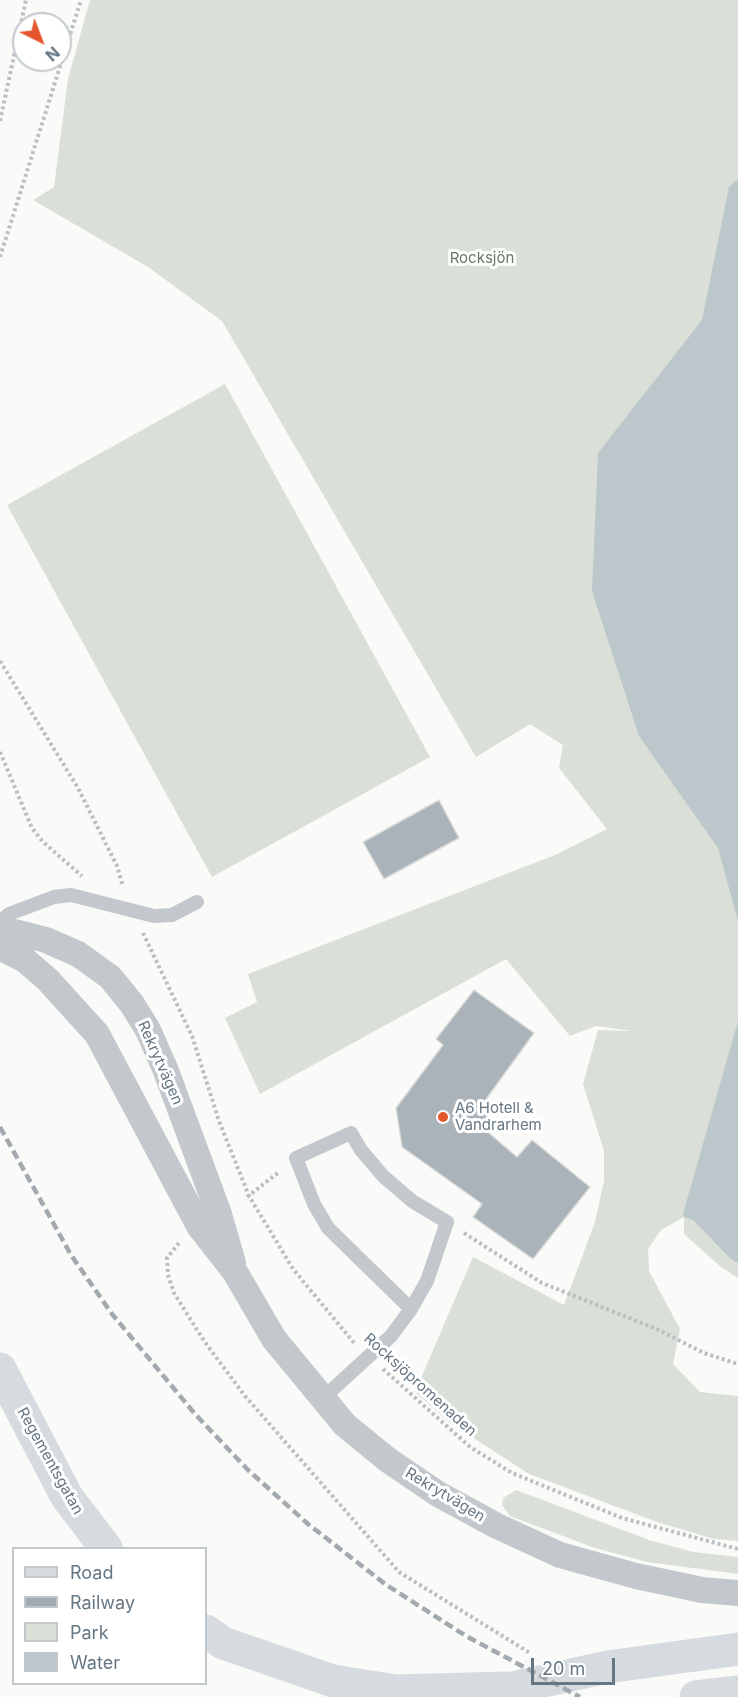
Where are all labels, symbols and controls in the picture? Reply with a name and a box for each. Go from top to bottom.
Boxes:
north arrow [12,12,72,72]
text: N [41,42,64,65]
park label: Rocksjön [450,249,514,267]
street label: Rekrytvägen [134,1018,186,1108]
place label: A6 Hotell & Vandrarhem [455,1099,542,1134]
marker: A6 Hotell & Vandrarhem [436,1110,450,1124]
street label: Rocksjöpromenaden [360,1330,480,1440]
street label: Regementsgatan [13,1404,87,1518]
street label: Rekrytvägen [402,1464,488,1526]
legend [12,1547,207,1685]
text: Road [70,1562,113,1583]
text: Railway [70,1592,135,1613]
text: Park [70,1622,109,1643]
scale bar [534,1646,618,1684]
text: Water [70,1652,120,1673]
text: 20 m [542,1658,585,1679]

